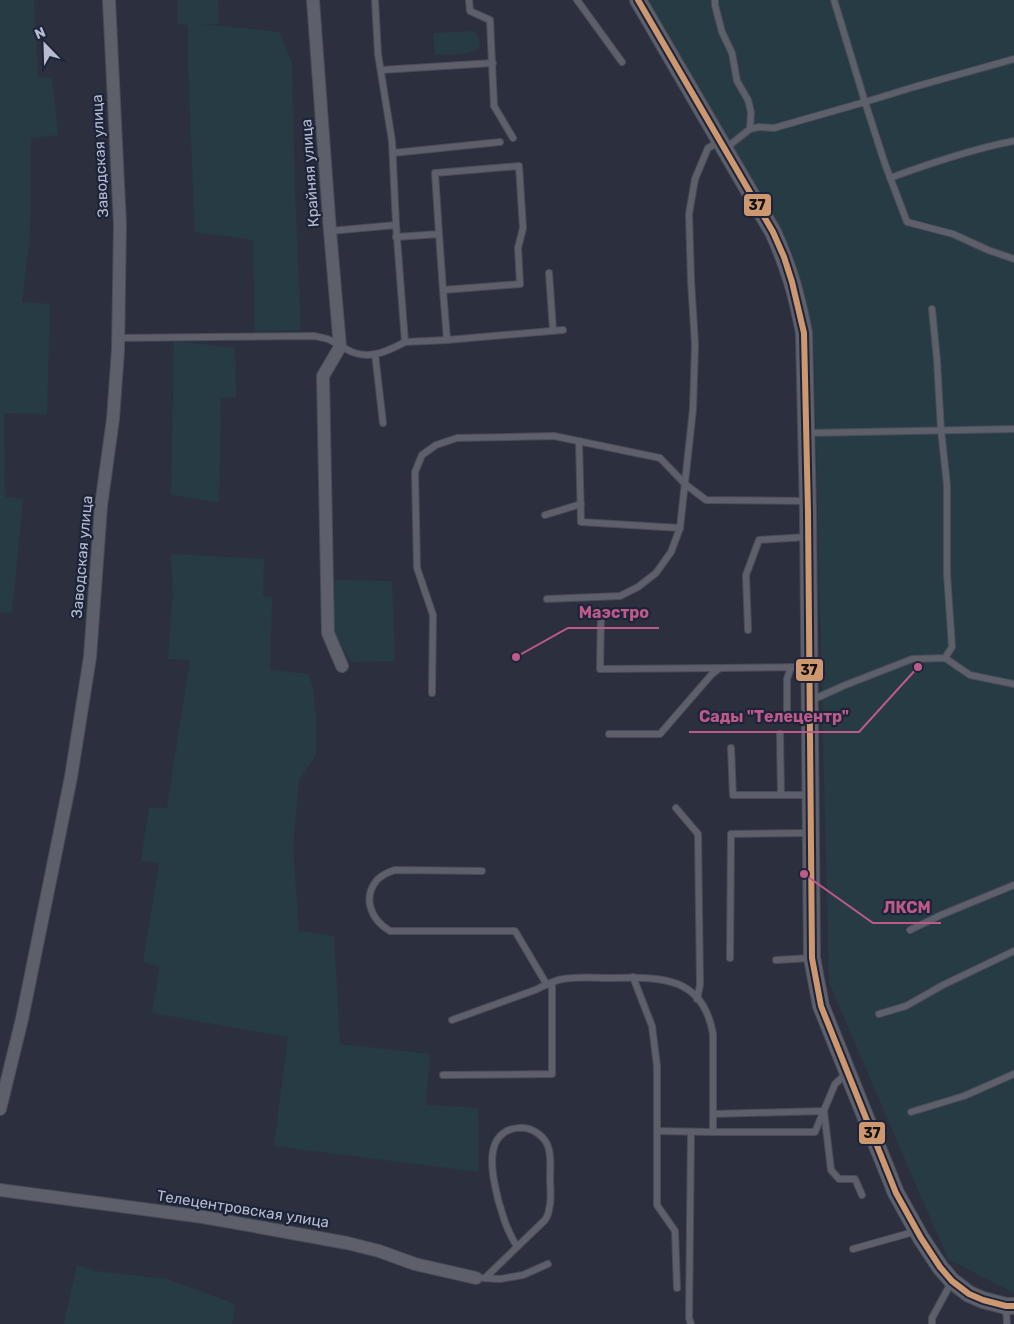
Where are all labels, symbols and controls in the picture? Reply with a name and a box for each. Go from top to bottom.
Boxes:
north arrow [20,20,70,70]
text: N [32,24,48,43]
street label: Заводская улица [88,94,112,218]
street label: Крайняя улица [297,118,323,228]
line badge: 37 [743,193,772,217]
text: 37 [748,197,766,214]
street label: Заводская улица [68,495,96,619]
callout: Маэстро [568,597,659,628]
text: Маэстро [579,603,649,622]
line badge: 37 [795,658,824,682]
text: 37 [800,662,818,679]
callout: Сады "Телецентр" [689,701,859,732]
text: Сады "Телецентр" [699,707,849,726]
callout: ЛКСМ [873,892,941,923]
text: ЛКСМ [883,898,931,917]
line badge: 37 [858,1121,886,1145]
text: 37 [863,1125,881,1142]
street label: Телецентровская улица [156,1186,330,1232]

